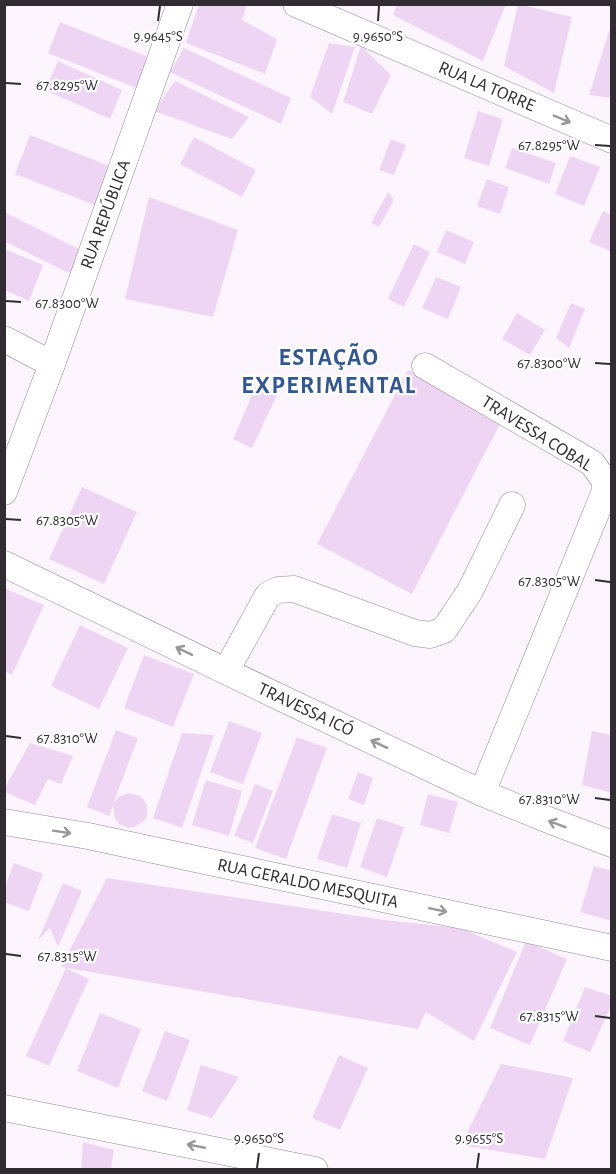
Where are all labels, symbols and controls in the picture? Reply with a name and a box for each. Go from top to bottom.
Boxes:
text: 9.9645°S [133,29,183,44]
text: 9.9650°S [353,29,403,44]
street label: RUA LA TORRE [436,59,538,115]
text: 67.8295°W [36,78,99,93]
one-way arrow [552,114,571,125]
text: 67.8295°W [518,138,581,153]
street label: RUA REPÚBLICA [75,156,134,271]
text: 67.8300°W [35,296,100,311]
district label: ESTAÇÃO EXPERIMENTAL [241,342,417,398]
text: 67.8300°W [517,356,582,371]
street label: TRAVESSA COBAL [478,393,595,475]
text: 67.8305°W [36,513,99,528]
text: 67.8305°W [518,574,581,589]
one-way arrow [176,644,194,656]
street label: TRAVESSA ICÓ [255,677,357,740]
text: 67.8310°W [36,731,98,746]
one-way arrow [370,738,388,749]
text: 67.8310°W [518,792,580,807]
one-way arrow [548,817,567,828]
one-way arrow [52,827,72,838]
street label: RUA GERALDO MESQUITA [216,856,400,912]
one-way arrow [428,905,447,917]
text: 67.8315°W [37,949,97,964]
text: 67.8315°W [519,1009,579,1024]
text: 9.9650°S [234,1131,284,1146]
text: 9.9655°S [455,1131,503,1146]
one-way arrow [187,1140,206,1151]

